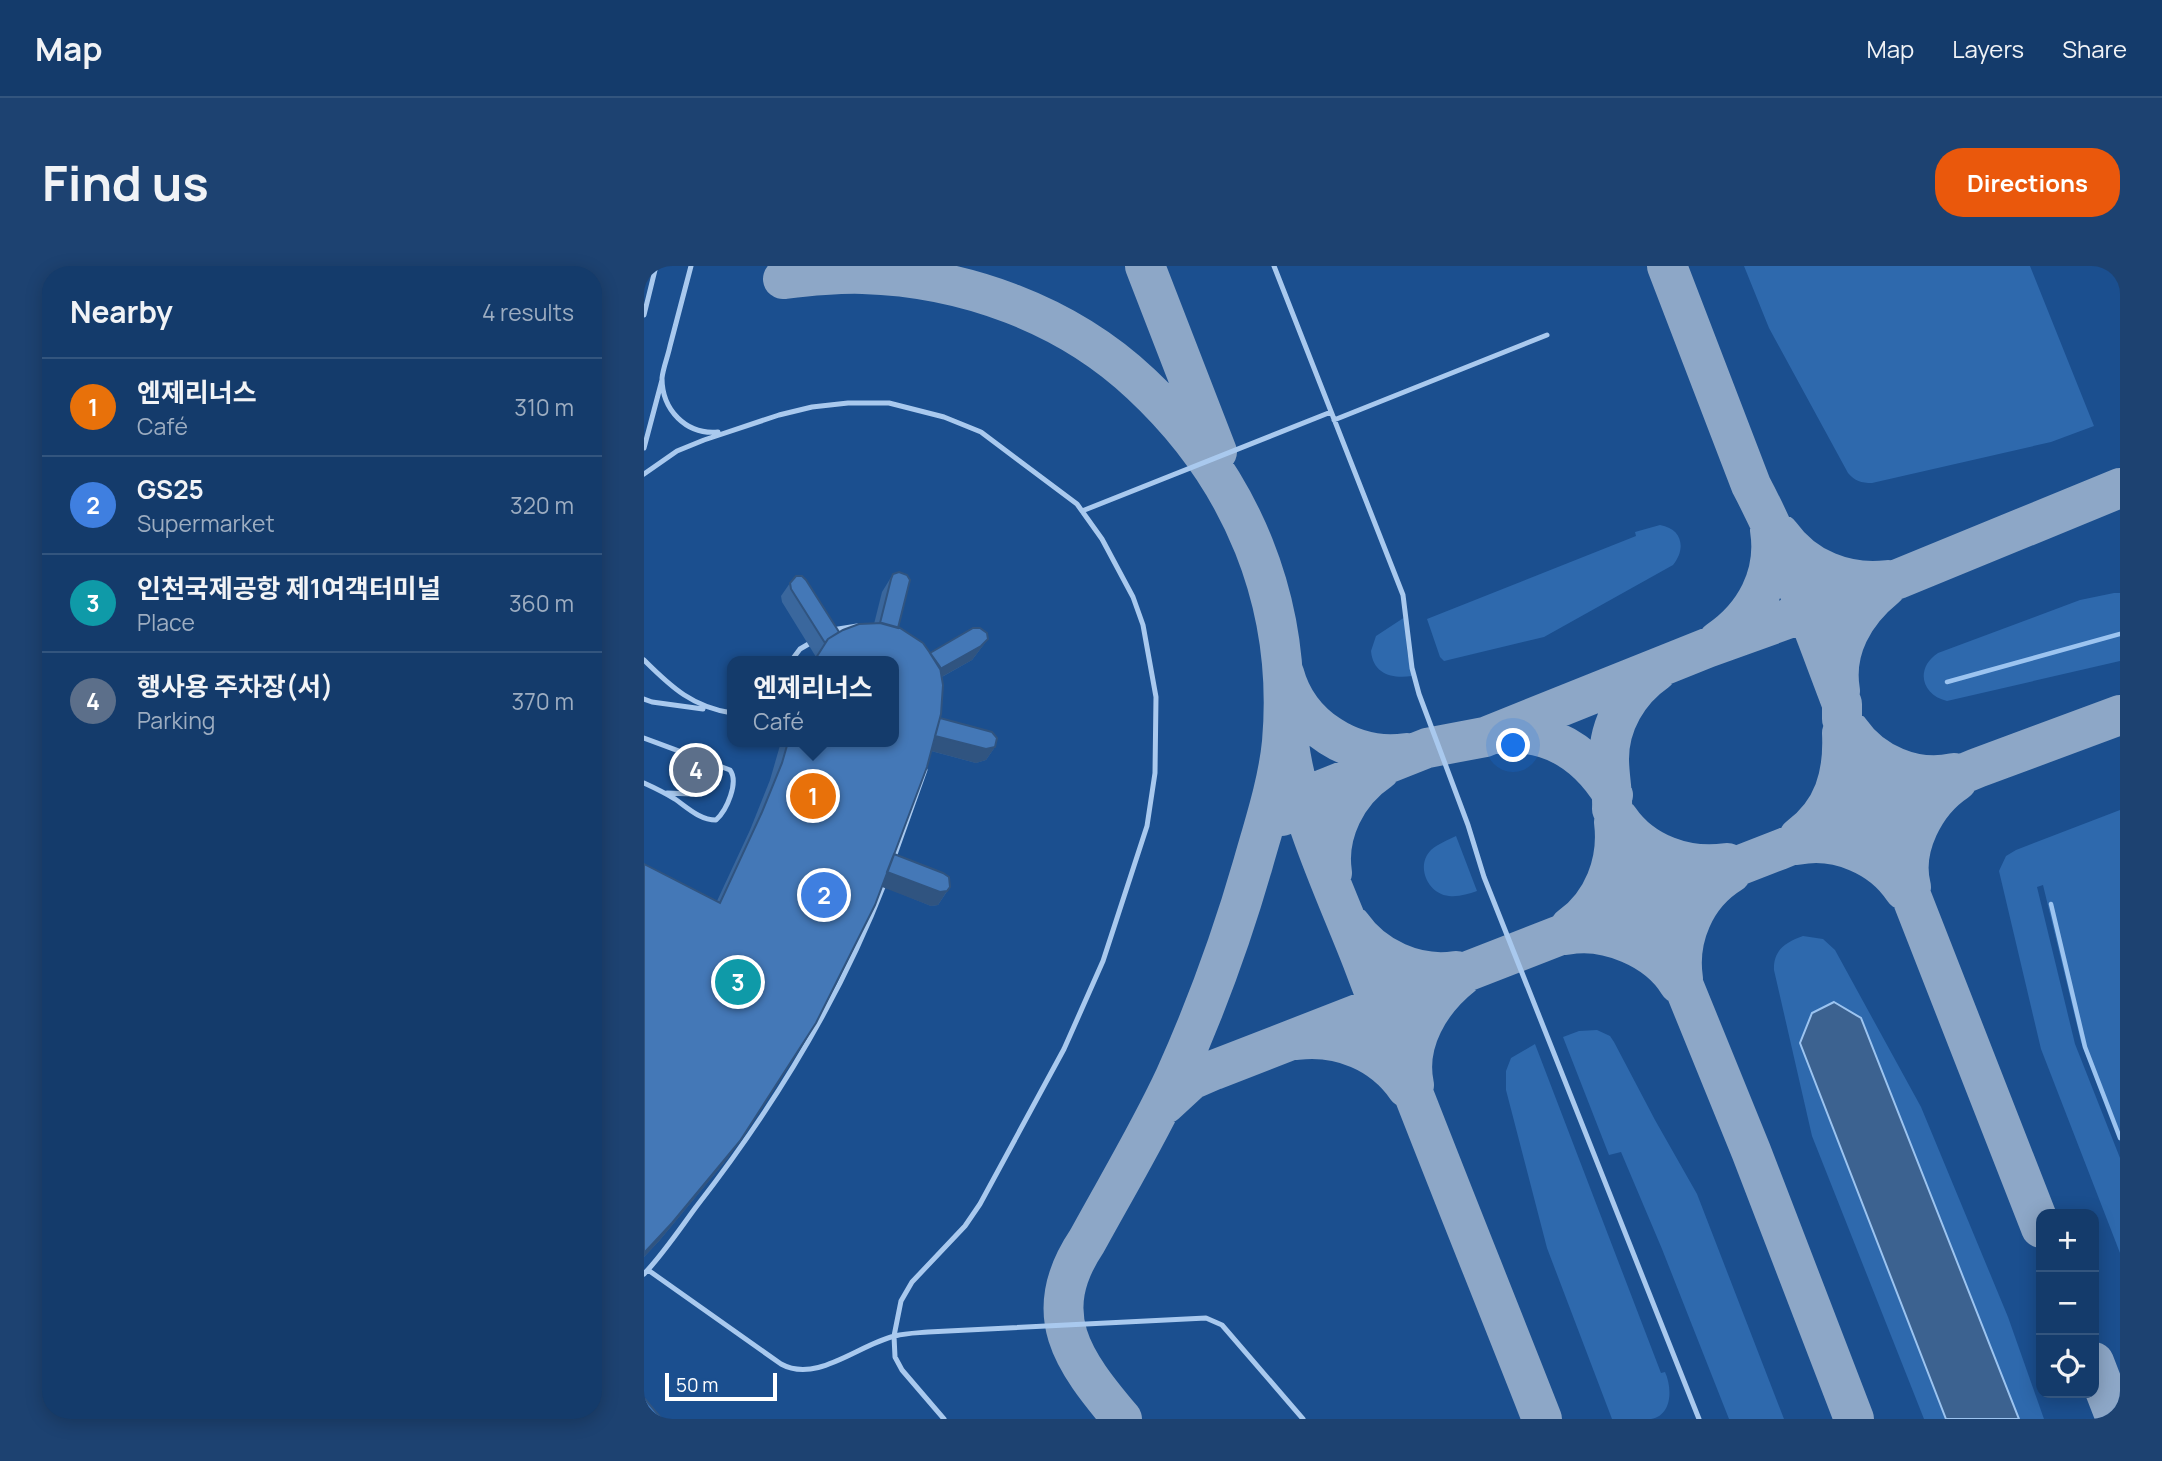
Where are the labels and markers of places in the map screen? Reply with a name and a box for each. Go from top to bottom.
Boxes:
pin: 4 [673,744,719,796]
pin: 1 [790,770,836,822]
pin: 2 [801,869,847,921]
pin: 3 [715,956,761,1008]

